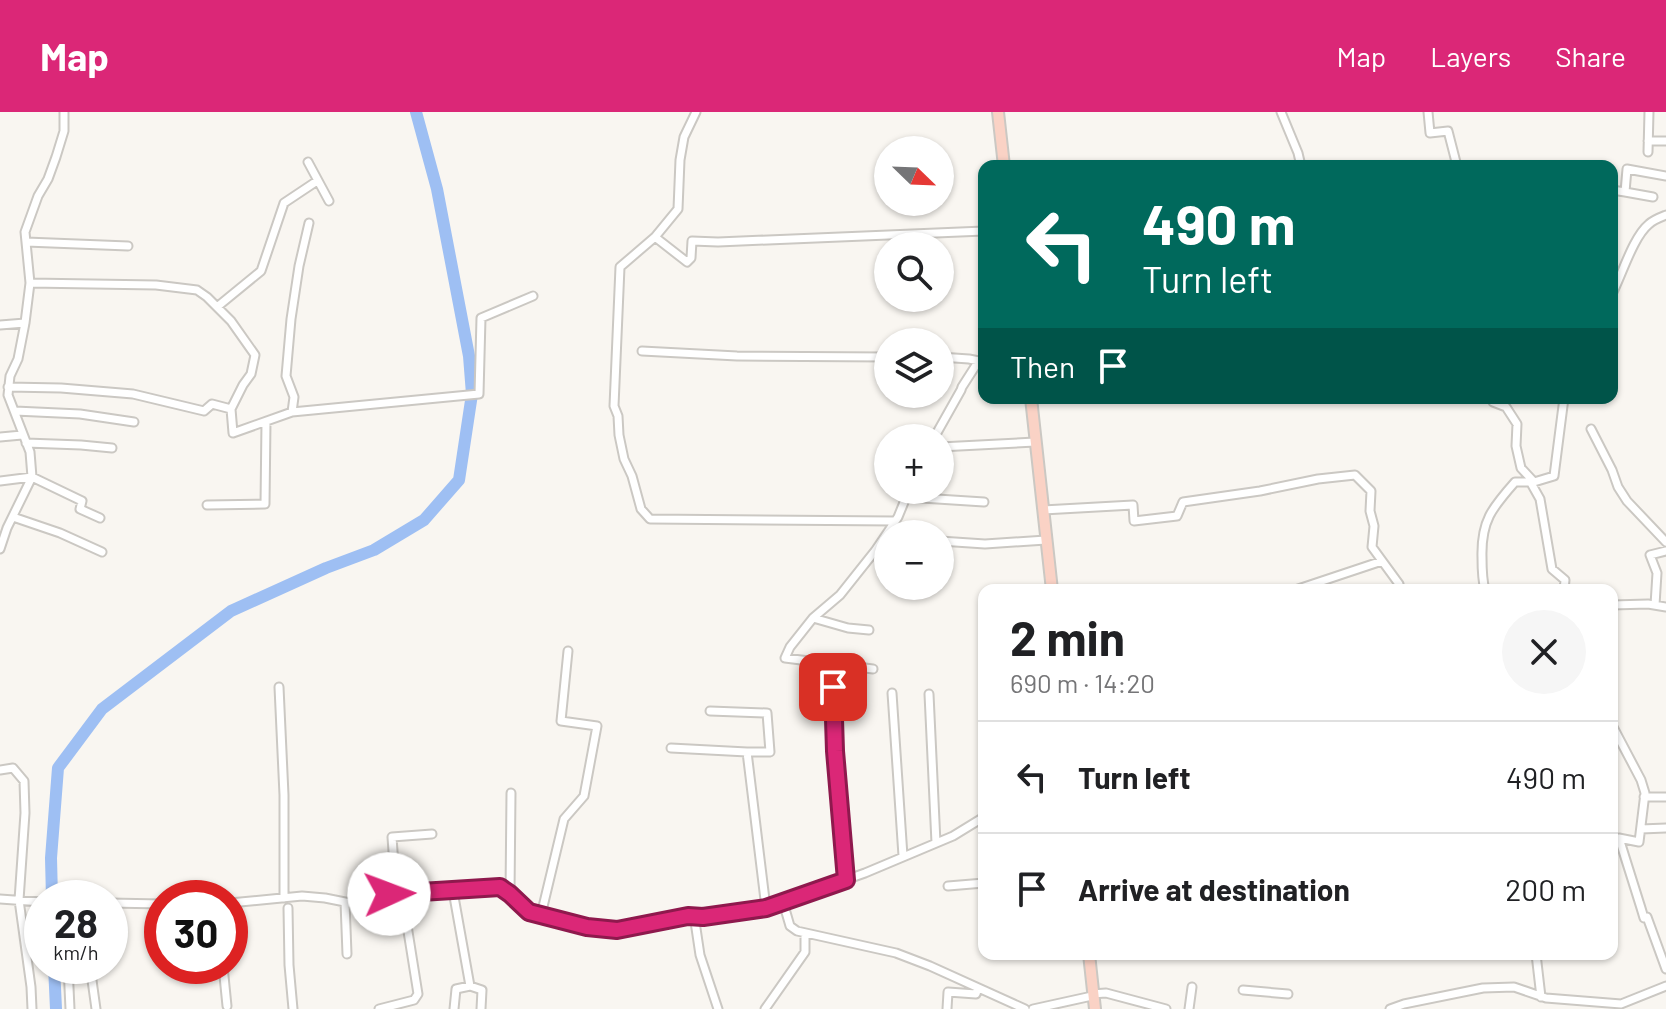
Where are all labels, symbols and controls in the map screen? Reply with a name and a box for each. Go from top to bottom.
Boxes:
text: Map [40,33,109,79]
text: Map [1336,39,1386,73]
text: Layers [1430,39,1511,73]
text: Share [1555,39,1626,73]
north arrow [874,136,954,216]
map controls [874,136,954,600]
text: 490 m [1142,189,1296,256]
icon: left [1010,192,1114,296]
button: search [874,232,954,312]
text: Turn left [1142,257,1273,300]
button: layers [874,328,954,408]
icon: arrive [1091,344,1135,388]
text: Then [1010,348,1075,384]
button: + [874,424,954,504]
button: − [874,520,954,600]
text: 2 min [1010,608,1125,666]
button: close [1502,610,1586,694]
pin [799,653,867,721]
icon: arrive [811,665,855,709]
text: 690 m · 14:20 [1010,667,1155,698]
icon: left [1010,755,1054,799]
text: Turn left [1078,759,1191,795]
text: 490 m [1506,759,1586,795]
position arrow [347,852,431,936]
icon: arrive [1010,867,1054,911]
text: Arrive at destination [1078,871,1350,907]
text: 200 m [1505,871,1586,907]
speed limit sign: 30 [144,880,248,984]
text: 28 [54,898,98,946]
text: km/h [53,940,99,964]

